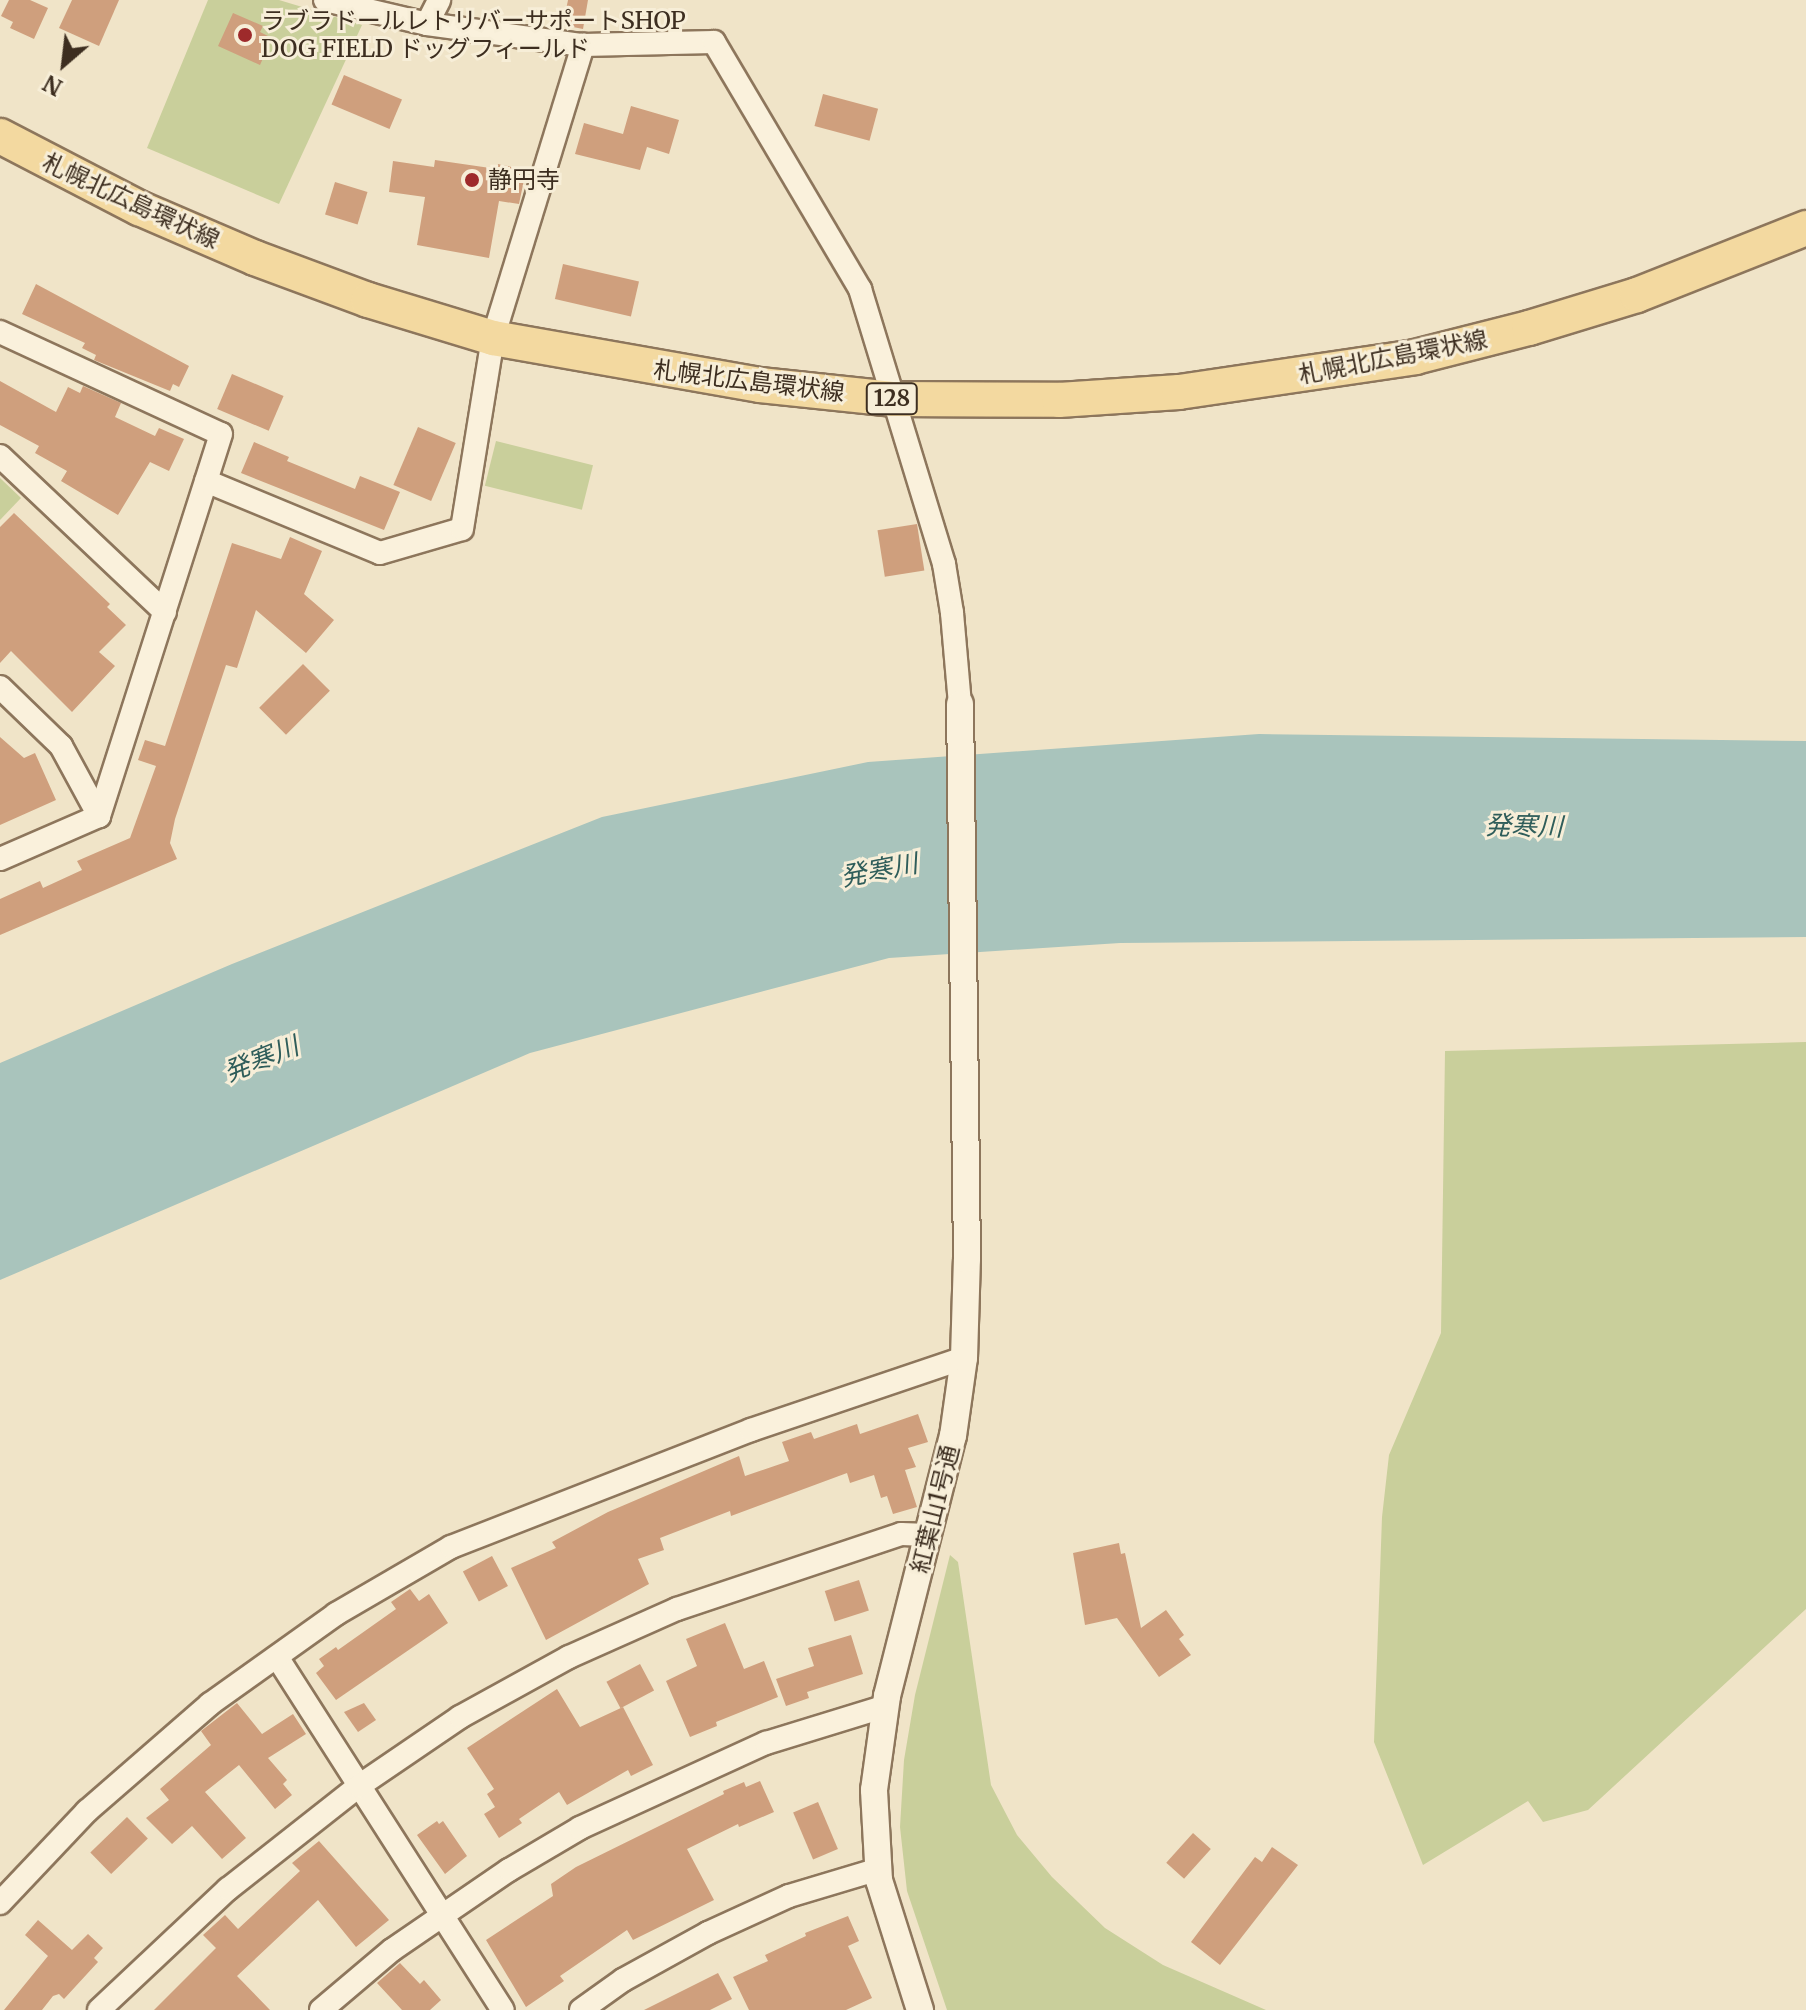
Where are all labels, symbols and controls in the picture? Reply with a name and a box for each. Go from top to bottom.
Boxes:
place label: ラブラドールレトリバーサポートSHOP DOG FIELD ドッグフィールド [261,7,686,63]
north arrow [24,24,104,104]
marker: ラブラドールレトリバーサポートSHOP DOG FIELD ドッグフィールド [236,26,254,44]
text: N [38,69,67,102]
street label: 札幌北広島環状線 [38,147,224,255]
place label: 静円寺 [488,166,560,194]
marker: 静円寺 [463,171,481,189]
street label: 札幌北広島環状線 [1296,325,1490,389]
street label: 札幌北広島環状線 [652,355,846,407]
road number: 128 [864,381,920,417]
water label: 発寒川 [1485,810,1563,842]
water label: 発寒川 [838,847,920,893]
water label: 発寒川 [219,1030,303,1088]
street label: 紅葉山1号通 [905,1442,965,1576]

